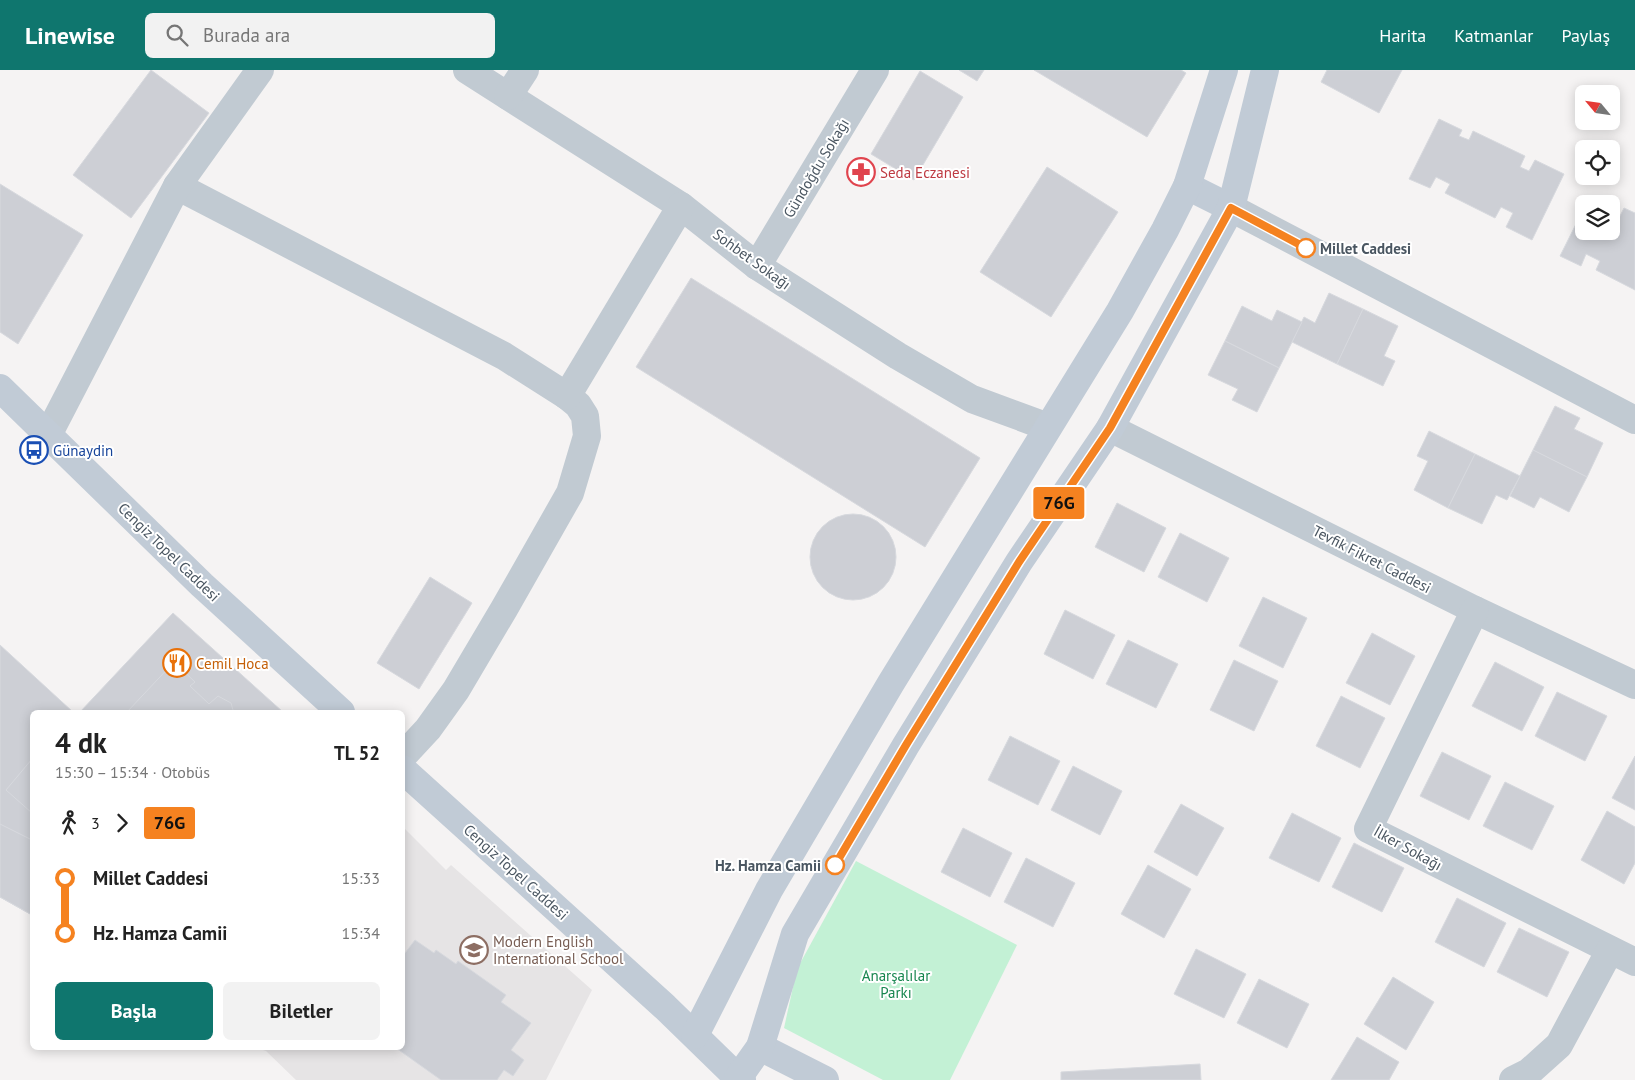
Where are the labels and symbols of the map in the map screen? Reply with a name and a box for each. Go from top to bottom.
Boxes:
north arrow [1575,85,1620,130]
street label: Gündoğdu Sokağı [779,115,853,221]
pharmacy icon: Seda Eczanesi [846,157,876,187]
place label: Seda Eczanesi [880,163,970,182]
street label: Sohbet Sokağı [709,224,795,294]
marker: Millet Caddesi [1296,238,1316,258]
place label: Millet Caddesi [1320,239,1411,258]
bus stop icon: Günaydin [19,435,49,465]
place label: Günaydin [53,441,113,460]
line badge: 76G [1030,487,1088,519]
street label: Cengiz Topel Caddesi [114,499,224,605]
street label: Tevfik Fikret Caddesi [1310,521,1434,597]
restaurant icon: Cemil Hoca [162,648,192,678]
place label: Cemil Hoca [196,654,269,673]
street label: Cengiz Topel Caddesi [460,820,572,924]
street label: İlker Sokağı [1371,821,1445,875]
marker: Hz. Hamza Camii [825,855,845,875]
place label: Hz. Hamza Camii [715,856,821,875]
place label: Modern English International School [493,932,624,968]
school or university icon: Modern English International School [459,935,489,965]
park label: Anarşalılar Parkı [862,966,930,1002]

